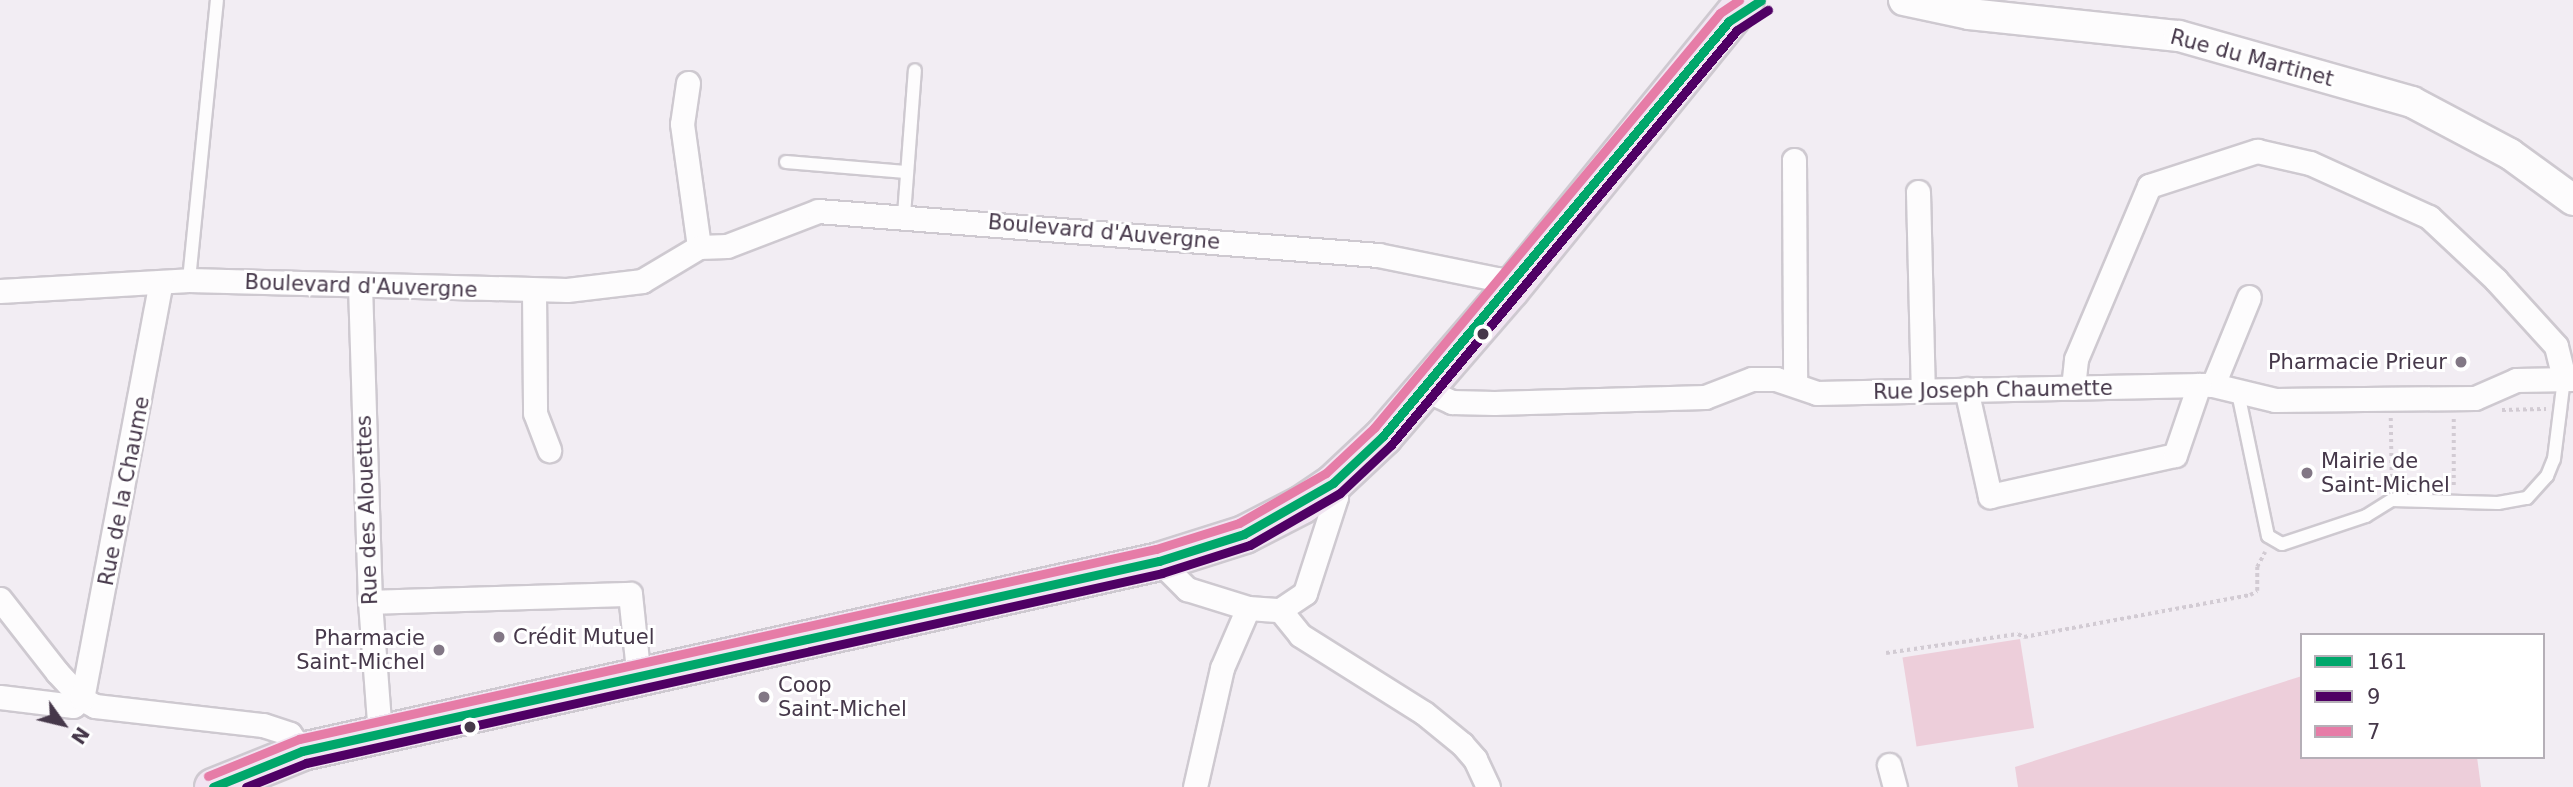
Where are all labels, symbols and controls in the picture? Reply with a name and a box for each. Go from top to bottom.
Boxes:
street label: Rue du Martinet [2168,24,2336,92]
street label: Boulevard d'Auvergne [987,209,1221,255]
street label: Boulevard d'Auvergne [244,269,478,303]
unlabelled marker [1476,327,1490,341]
place label: Pharmacie Prieur [2268,349,2447,375]
marker: Pharmacie Prieur [2453,354,2469,370]
street label: Rue Joseph Chaumette [1873,375,2113,405]
street label: Rue de la Chaume [93,394,155,588]
street label: Rue des Alouettes [351,415,383,605]
place label: Mairie de Saint-Michel [2321,448,2450,498]
marker: Mairie de Saint-Michel [2299,465,2315,481]
place label: Crédit Mutuel [513,624,655,650]
place label: Pharmacie Saint-Michel [296,625,425,675]
marker: Crédit Mutuel [491,629,507,645]
legend [2300,633,2545,759]
marker: Pharmacie Saint-Michel [431,642,447,658]
text: 161 [2367,650,2407,674]
place label: Coop Saint-Michel [778,672,907,722]
text: 9 [2367,685,2380,709]
north arrow [28,689,98,759]
marker: Coop Saint-Michel [756,689,772,705]
unlabelled marker [463,720,477,734]
text: 7 [2367,720,2380,744]
text: N [67,723,94,748]

